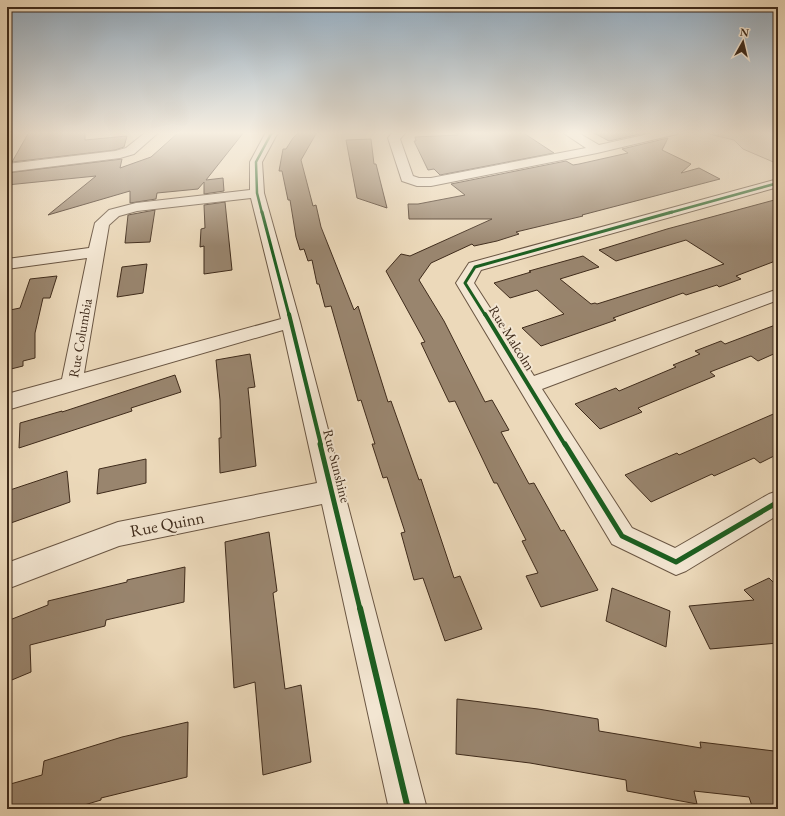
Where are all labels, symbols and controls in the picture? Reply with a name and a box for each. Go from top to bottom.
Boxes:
north arrow [723,22,763,62]
text: N [739,25,750,40]
street label: Rue Columbia [64,297,96,379]
street label: Rue Malcolm [485,302,539,374]
street label: Rue Sunshine [319,427,355,505]
street label: Rue Quinn [128,506,206,542]

